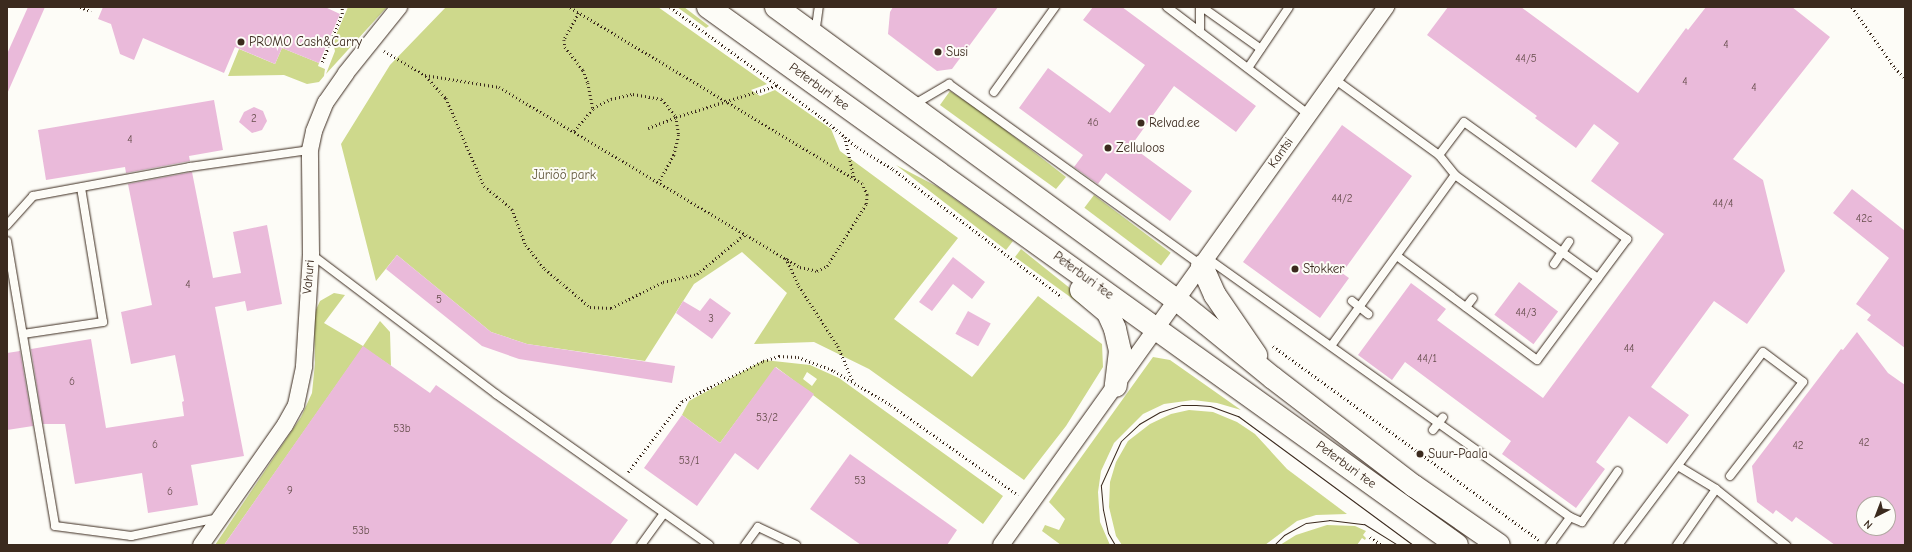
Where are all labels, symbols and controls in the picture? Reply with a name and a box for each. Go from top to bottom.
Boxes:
place label: PROMO Cash&Carry [249,34,362,50]
marker: PROMO Cash&Carry [236,37,246,47]
house number: 4 [1723,38,1729,52]
place label: Susi [946,44,968,60]
marker: Susi [933,47,943,57]
house number: 44/5 [1515,52,1537,66]
street label: Peterburi tee [786,60,852,114]
house number: 4 [1682,75,1688,89]
house number: 4 [1751,81,1757,95]
house number: 2 [251,112,257,126]
place label: Relvad.ee [1149,115,1200,131]
house number: 46 [1087,116,1099,130]
marker: Relvad.ee [1136,118,1146,128]
house number: 4 [127,133,133,147]
street label: Kantsi [1265,135,1297,171]
place label: Zelluloos [1116,140,1164,156]
marker: Zelluloos [1103,143,1113,153]
park label: Jüriöö park [532,167,596,183]
house number: 44/2 [1331,192,1353,206]
house number: 44/4 [1713,197,1733,211]
house number: 42c [1856,212,1872,226]
street label: Peterburi tee [1050,249,1116,303]
street label: Vahuri [300,259,318,295]
place label: Stokker [1303,261,1344,277]
marker: Stokker [1290,264,1300,274]
house number: 4 [185,278,191,292]
house number: 5 [436,293,442,307]
house number: 44/3 [1515,306,1537,320]
house number: 3 [708,312,714,326]
house number: 44 [1624,342,1634,356]
house number: 44/1 [1417,352,1437,366]
house number: 6 [69,375,75,389]
house number: 53/2 [756,411,778,425]
house number: 53b [393,422,411,436]
house number: 42 [1858,436,1870,450]
house number: 6 [152,438,158,452]
street label: Peterburi tee [1313,438,1379,492]
house number: 42 [1792,439,1804,453]
place label: Suur-Paala [1428,446,1488,462]
marker: Suur-Paala [1415,449,1425,459]
house number: 53/1 [679,454,699,468]
house number: 53 [854,474,866,488]
house number: 9 [287,484,293,498]
house number: 6 [167,485,173,499]
north arrow [1856,496,1896,536]
text: N [1861,517,1875,532]
house number: 53b [352,524,370,538]

